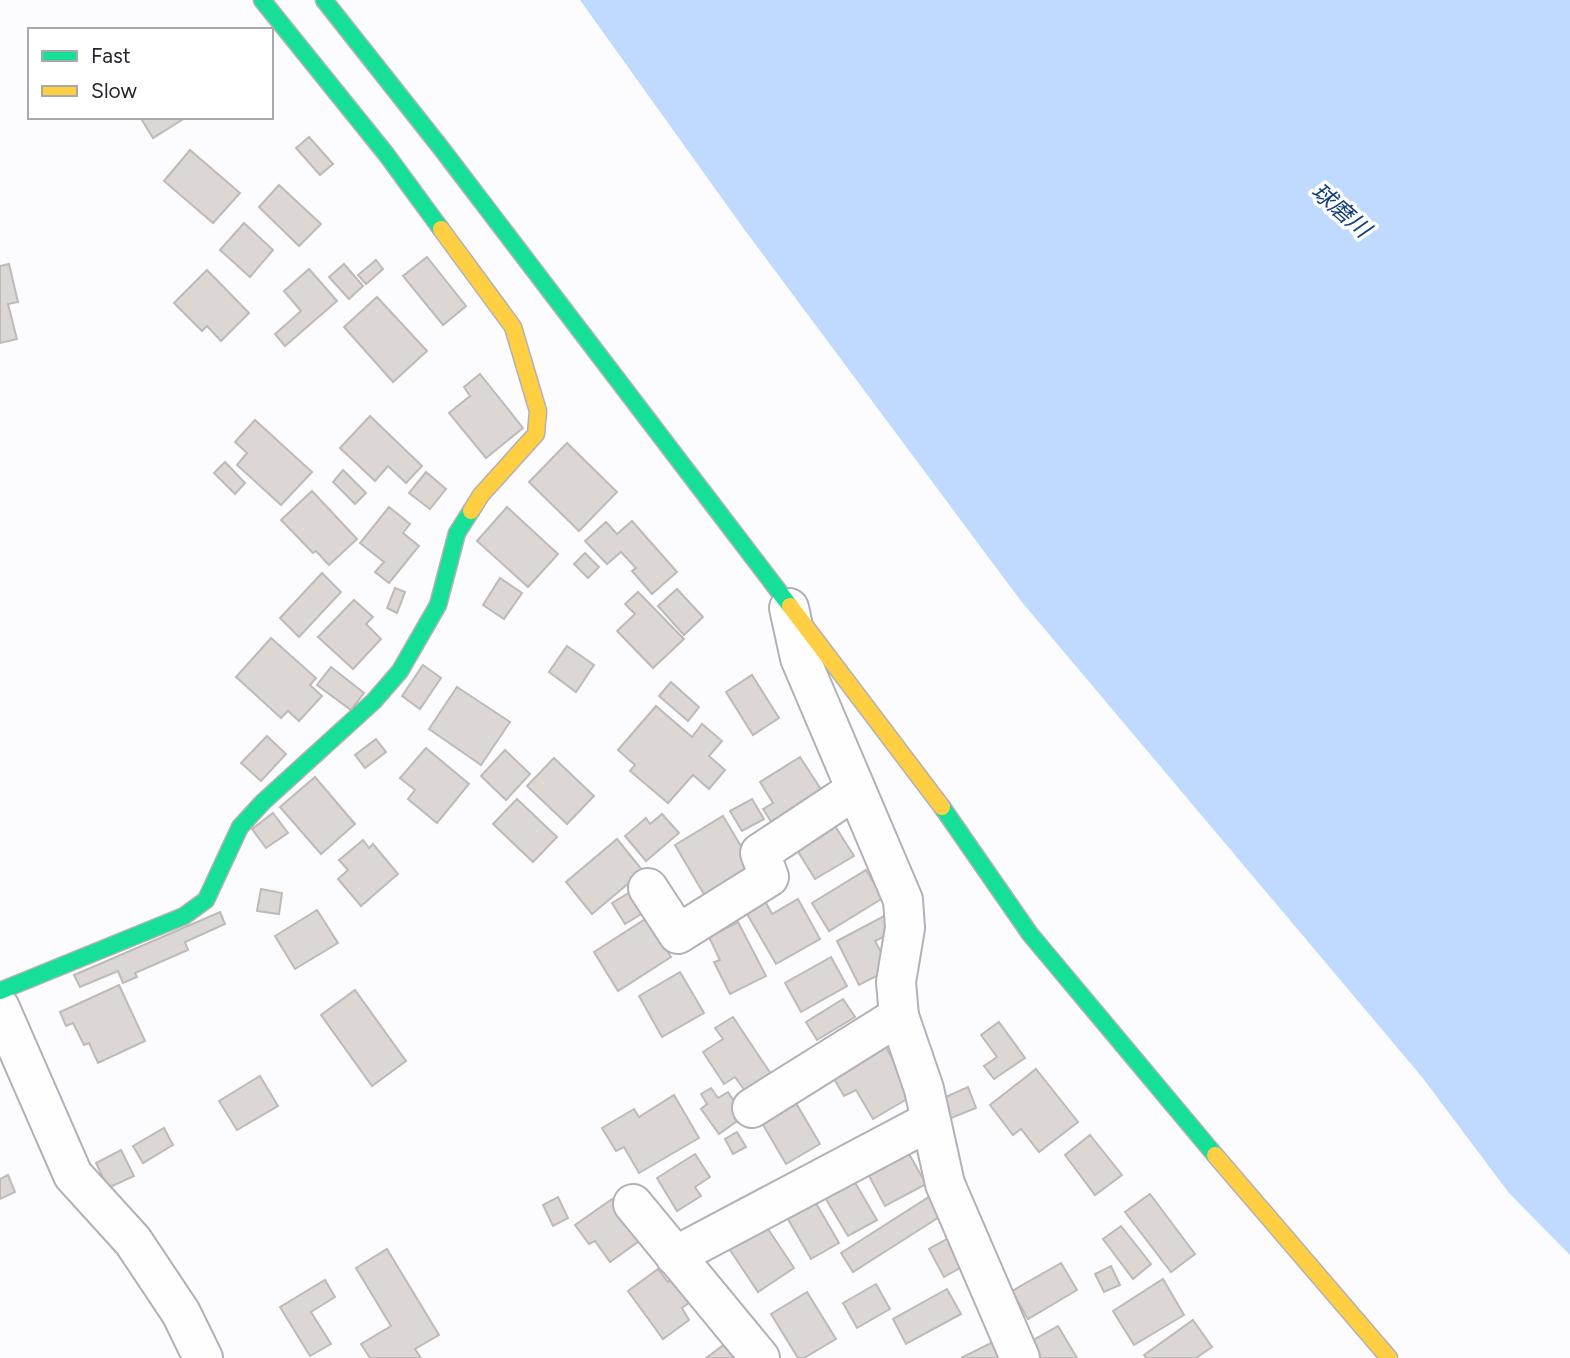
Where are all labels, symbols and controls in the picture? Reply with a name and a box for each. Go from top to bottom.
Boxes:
legend [28,28,273,119]
text: Fast [91,43,131,68]
text: Slow [91,78,137,103]
water label: 球磨川 [1306,177,1378,245]

